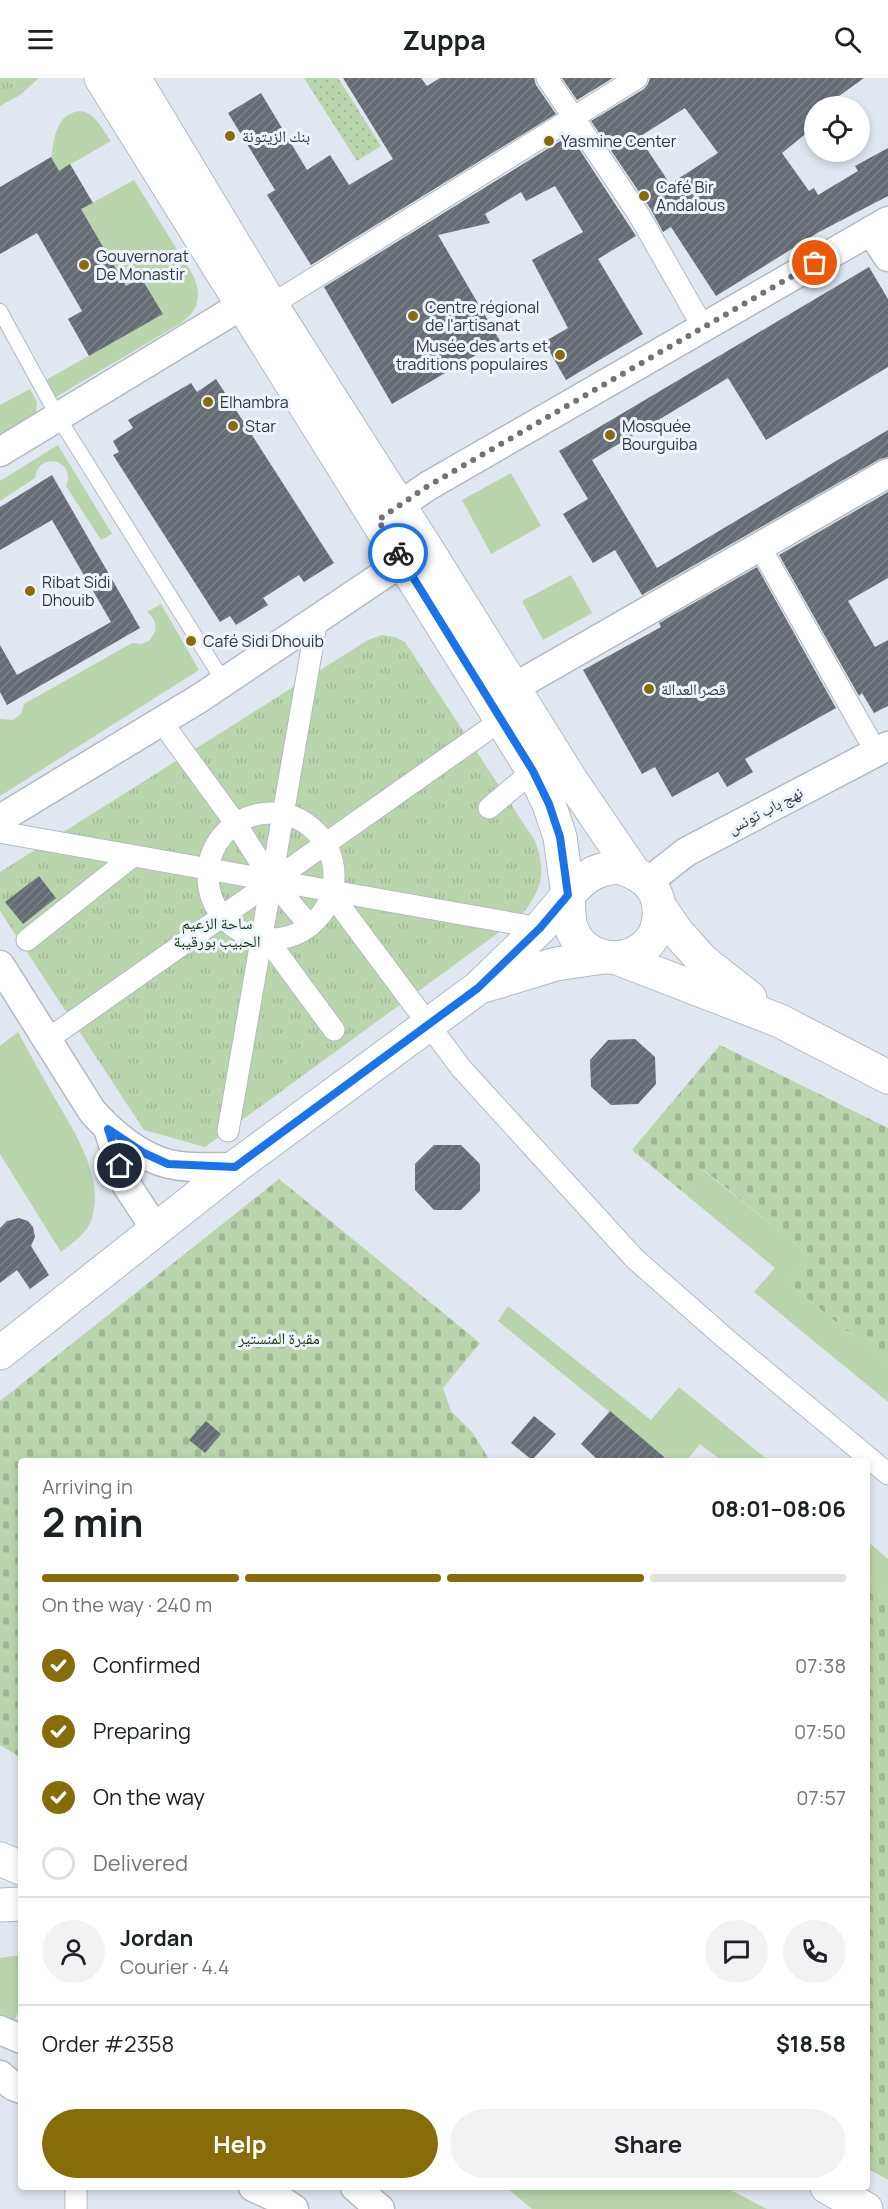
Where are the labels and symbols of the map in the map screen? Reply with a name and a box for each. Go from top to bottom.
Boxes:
place label: بنك الزيتونة [242,125,310,147]
marker: بنك الزيتونة [223,129,237,143]
place label: Yasmine Center [561,130,677,152]
marker: Yasmine Center [542,134,556,148]
place label: Café Bir Andalous [656,176,725,216]
marker: Café Bir Andalous [637,189,651,203]
pin [789,237,840,288]
place label: Gouvernorat De Monastir [96,245,189,285]
marker: Gouvernorat De Monastir [77,258,91,272]
place label: Centre régional de l'artisanat [425,296,540,336]
marker: Centre régional de l'artisanat [406,309,420,323]
place label: Musée des arts et traditions populaires [396,335,548,375]
marker: Musée des arts et traditions populaires [553,348,567,362]
place label: Elhambra [220,391,289,413]
marker: Elhambra [201,395,215,409]
place label: Star [245,415,276,437]
place label: Mosquée Bourguiba [622,415,697,455]
marker: Star [226,419,240,433]
marker: Mosquée Bourguiba [603,428,617,442]
courier [368,523,428,583]
place label: Ribat Sidi Dhouib [42,571,111,611]
marker: Ribat Sidi Dhouib [23,584,37,598]
place label: Café Sidi Dhouib [203,630,324,652]
marker: Café Sidi Dhouib [184,634,198,648]
place label: قصر العدالة [661,678,726,700]
marker: قصر العدالة [642,682,656,696]
street label: نهج باب تونس [724,781,806,839]
park label: ساحة الزعيم الحبيب بورقيبة [173,912,261,952]
pin [94,1140,145,1191]
park label: مقبرة المنستير [237,1327,320,1349]

